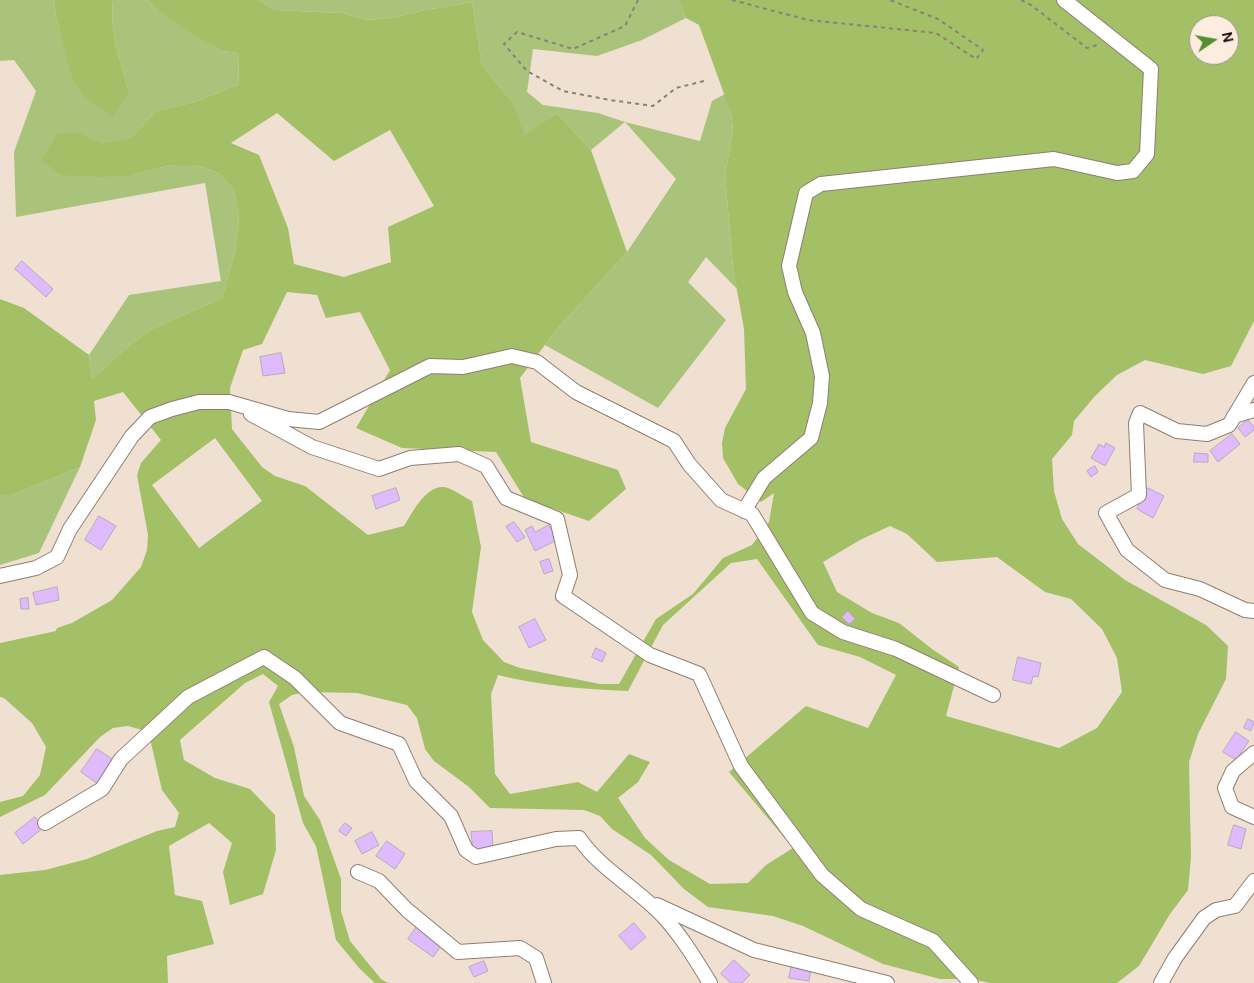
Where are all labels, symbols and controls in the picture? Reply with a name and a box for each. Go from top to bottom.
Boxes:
north arrow [1189,15,1239,65]
text: N [1218,30,1238,44]

